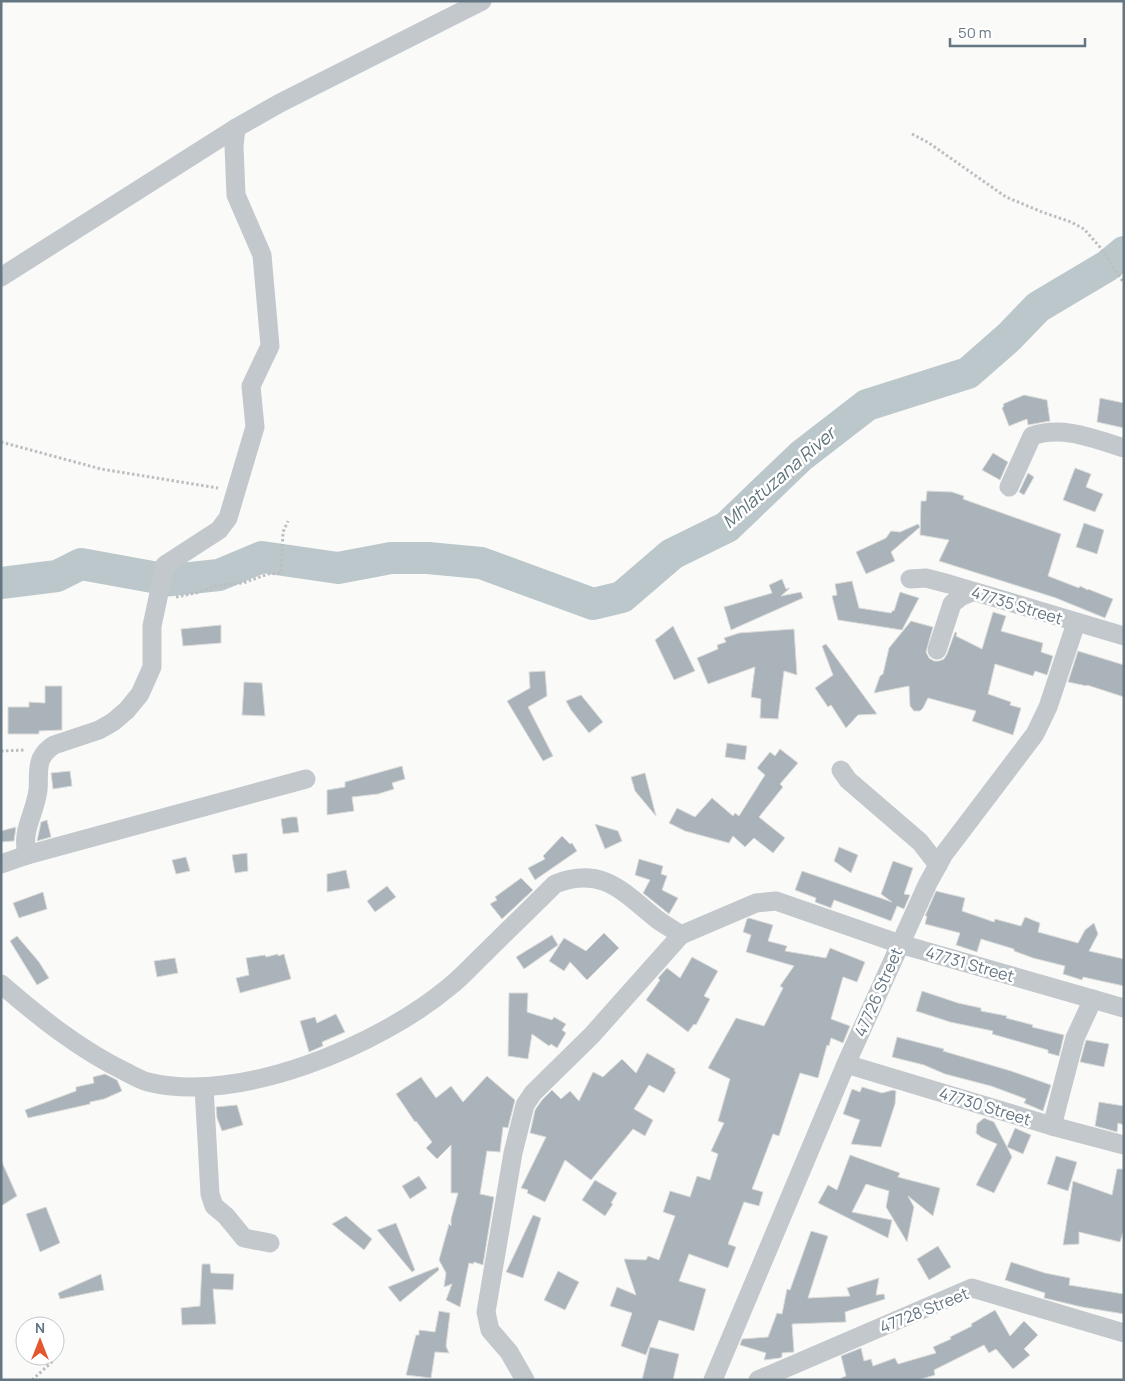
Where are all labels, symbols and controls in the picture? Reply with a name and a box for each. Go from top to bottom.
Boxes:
scale bar [950,15,1085,47]
text: 50 m [958,22,992,43]
water label: Mhlatuzana River [717,420,842,533]
street label: 47735 Street [969,581,1065,629]
street label: 47731 Street [923,941,1017,987]
street label: 47726 Street [849,944,907,1040]
street label: 47730 Street [936,1082,1034,1130]
street label: 47728 Street [876,1282,972,1338]
north arrow [15,1316,65,1366]
text: N [35,1318,45,1337]

